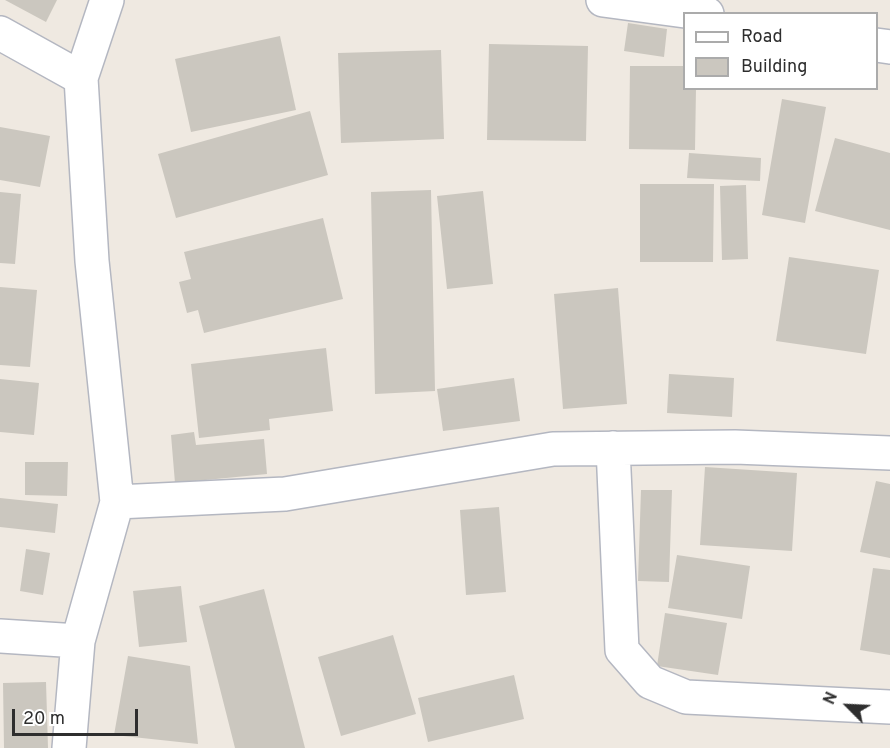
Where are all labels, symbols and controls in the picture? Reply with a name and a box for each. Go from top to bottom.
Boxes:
legend [683,12,878,90]
text: Road [741,26,783,49]
text: Building [741,56,807,79]
north arrow [818,676,878,736]
text: N [820,689,843,708]
scale bar [15,697,141,735]
text: 20 m [23,708,65,731]

